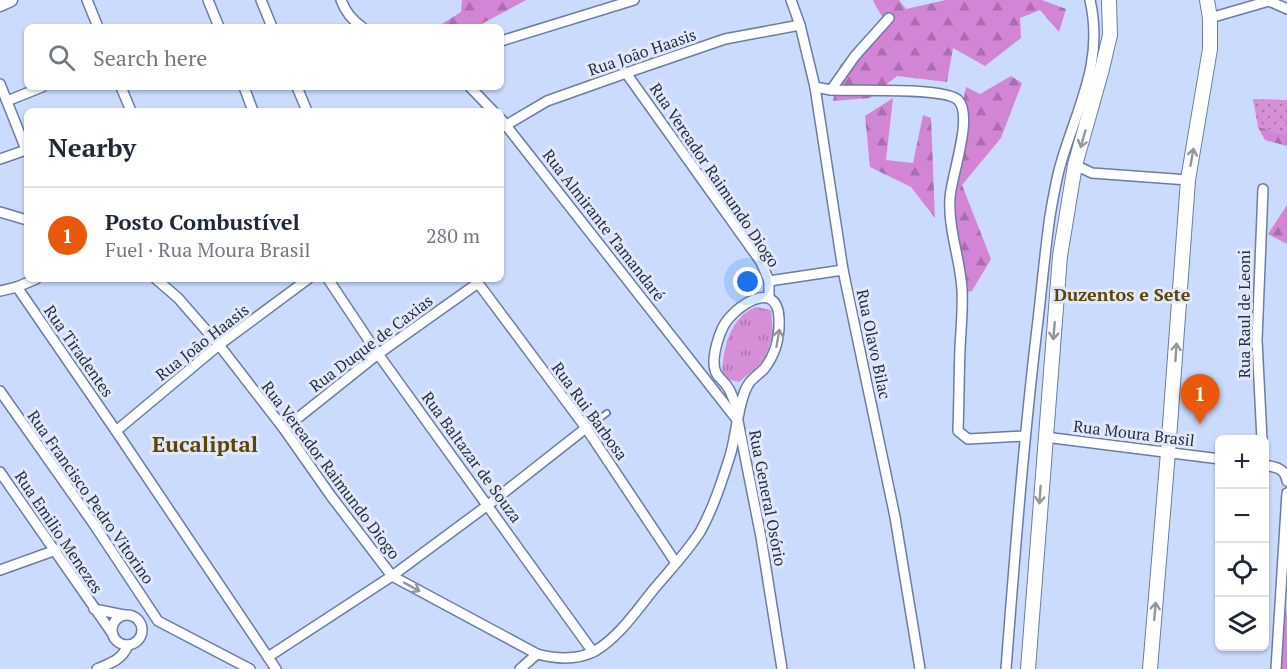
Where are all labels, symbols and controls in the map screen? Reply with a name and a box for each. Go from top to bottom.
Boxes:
street label: Rua João Haasis [585,23,699,81]
search box [24,24,504,90]
icon: search [45,41,78,74]
text: Search here [93,43,207,72]
street label: Rua Vereador Raimundo Diogo [645,79,785,272]
one-way arrow [1076,129,1088,148]
text: Nearby [48,130,136,164]
street label: Rua Almirante Tamandaré [538,145,670,305]
one-way arrow [1186,148,1197,168]
text: Posto Combustível [105,207,300,236]
text: 1 [62,222,73,249]
text: 280 m [426,222,480,249]
text: Fuel · Rua Moura Brasil [105,236,310,263]
street label: Rua Raul de Leoni [1233,250,1255,378]
your location [733,267,762,296]
district label: Duzentos e Sete [1054,282,1191,306]
street label: Rua Olavo Bilac [852,287,896,401]
street label: Rua Duque de Caxias [305,289,437,397]
street label: Rua João Haasis [151,299,253,385]
street label: Rua Tiradentes [39,301,119,401]
one-way arrow [1048,321,1059,341]
one-way arrow [773,329,784,349]
one-way arrow [1170,342,1181,362]
street label: Rua Rui Barbosa [547,358,633,464]
pin: 1 [1180,374,1220,424]
street label: Rua Vereador Raimundo Diogo [257,376,405,564]
street label: Rua Baltazar de Souza [417,387,527,527]
street label: Rua Francisco Pedro Vitorino [23,406,160,588]
street label: Rua Moura Brasil [1072,415,1196,451]
street label: Rua General Osório [744,428,792,568]
district label: Eucaliptal [152,429,258,458]
map controls [1215,435,1269,651]
button: + [1215,435,1269,489]
street label: Rua Emilio Menezes [10,466,108,598]
one-way arrow [1035,485,1046,505]
button: − [1215,489,1269,543]
button: locate [1215,543,1269,597]
one-way arrow [403,581,420,593]
button: layers [1215,597,1269,651]
one-way arrow [1150,601,1161,621]

